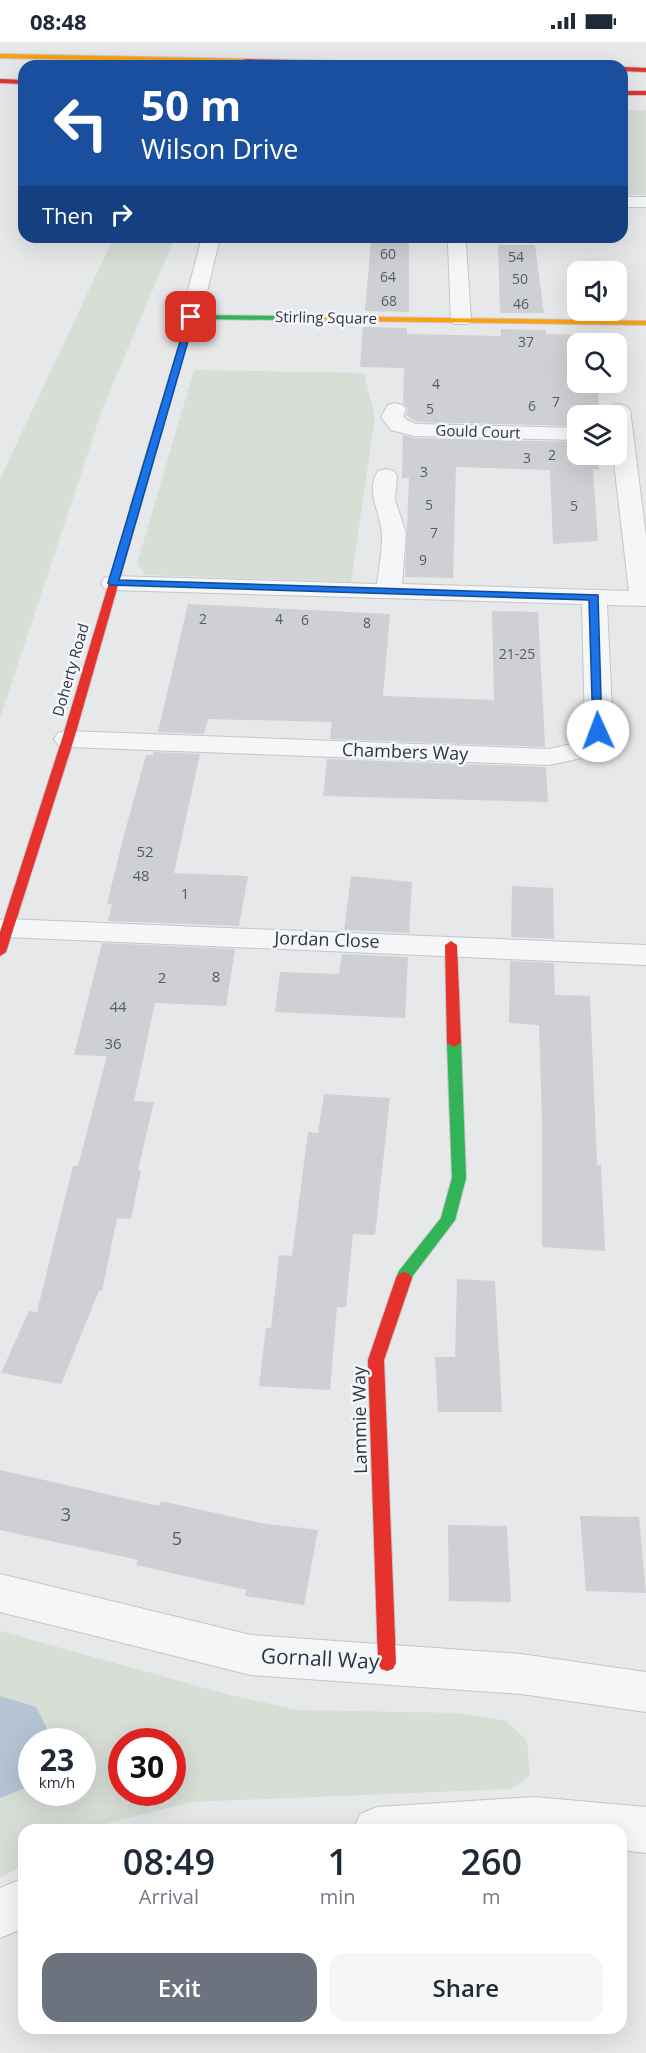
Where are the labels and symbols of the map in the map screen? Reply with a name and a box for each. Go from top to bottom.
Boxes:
house number: 60 [380,244,396,263]
house number: 54 [508,247,524,266]
house number: 64 [380,267,396,286]
house number: 50 [512,269,528,288]
pin [165,291,216,342]
house number: 68 [381,291,397,310]
house number: 46 [513,294,529,313]
street label: Stirling Square [275,306,377,328]
house number: 37 [518,332,534,351]
house number: 4 [432,374,440,393]
house number: 7 [552,392,560,411]
house number: 6 [528,396,536,415]
house number: 5 [426,399,434,418]
street label: Gould Court [435,420,521,442]
house number: 2 [548,445,556,464]
house number: 3 [523,448,531,467]
house number: 3 [420,462,428,481]
house number: 5 [425,495,433,514]
house number: 5 [570,496,578,515]
house number: 7 [430,523,438,542]
house number: 9 [419,550,427,569]
house number: 2 [199,609,207,628]
house number: 4 [275,609,283,628]
house number: 6 [301,610,309,629]
house number: 8 [363,613,371,632]
street label: Doherty Road [47,621,93,719]
house number: 21-25 [499,644,535,663]
position arrow [566,699,630,763]
street label: Chambers Way [341,737,470,765]
house number: 52 [136,841,154,861]
house number: 48 [132,865,150,885]
house number: 1 [181,883,189,903]
street label: Jordan Close [272,925,380,953]
house number: 8 [212,966,220,986]
house number: 2 [158,967,166,987]
house number: 44 [109,996,127,1016]
house number: 36 [104,1033,122,1053]
street label: Lammie Way [346,1365,372,1474]
house number: 3 [61,1502,71,1526]
house number: 5 [172,1526,182,1550]
street label: Gornall Way [260,1641,381,1675]
speed limit sign: 30 [108,1728,186,1806]

